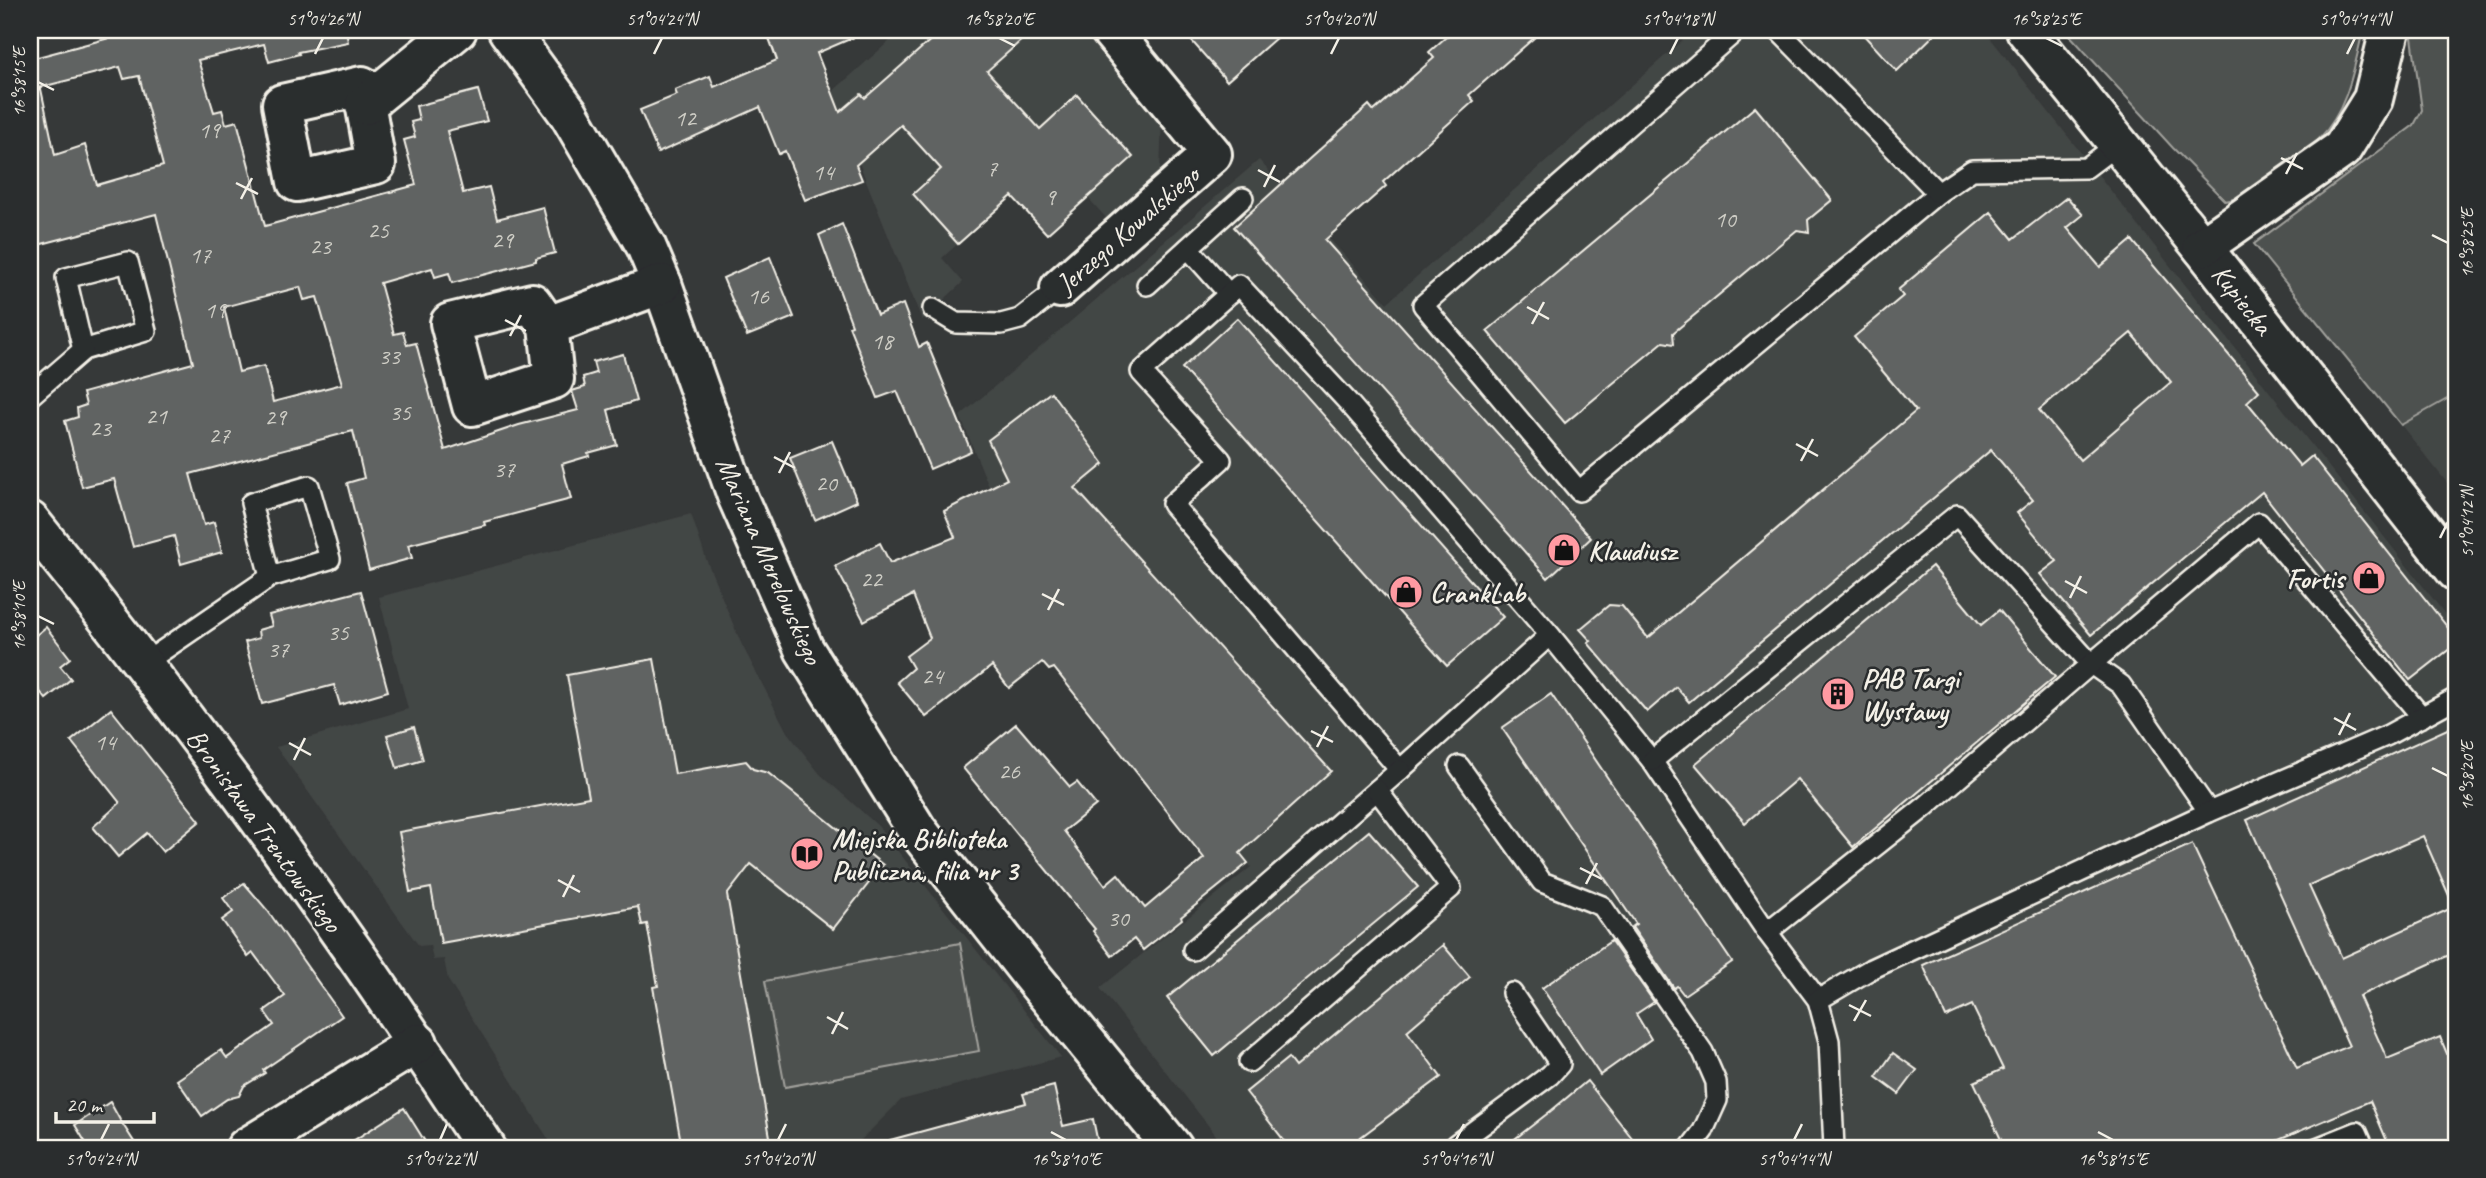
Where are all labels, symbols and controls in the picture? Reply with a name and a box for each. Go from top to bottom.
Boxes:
text: 51°04'26"N [288,8,362,30]
text: 51°04'24"N [627,8,701,30]
text: 16°58'20"E [964,8,1036,30]
text: 51°04'20"N [1304,8,1378,30]
text: 51°04'18"N [1643,8,1717,30]
text: 16°58'25"E [2011,8,2083,30]
text: 51°04'14"N [2320,8,2394,30]
text: 16°58'15"E [8,45,30,117]
house number: 12 [674,103,698,133]
house number: 19 [198,115,222,145]
house number: 7 [987,153,999,183]
street label: Jerzego Kowalskiego [1047,156,1209,302]
house number: 14 [812,157,836,187]
house number: 9 [1045,182,1058,212]
house number: 10 [1714,204,1738,234]
text: 16°58'25"E [2456,206,2478,278]
house number: 25 [367,215,390,245]
house number: 29 [491,225,515,255]
house number: 23 [309,231,333,261]
house number: 17 [189,240,212,270]
street label: Kupiecka [2204,257,2282,343]
house number: 16 [747,281,770,311]
house number: 19 [204,295,228,325]
house number: 18 [871,326,895,356]
house number: 33 [378,341,402,371]
house number: 35 [389,397,412,427]
house number: 21 [145,401,168,431]
house number: 29 [264,402,288,432]
house number: 23 [89,413,113,443]
house number: 27 [208,420,231,450]
street label: Mariana Morelowskiego [708,451,832,671]
house number: 37 [493,454,516,484]
house number: 20 [815,468,839,498]
text: 51°04'12"N [2456,483,2478,557]
shop icon: Klaudiusz [1545,531,1583,569]
place label: Klaudiusz [1588,533,1679,568]
shop icon: Fortis [2350,559,2388,597]
place label: Fortis [2287,561,2347,596]
house number: 22 [860,564,884,594]
shop icon: CrankLab [1387,573,1425,611]
place label: CrankLab [1430,575,1528,610]
text: 16°58'10"E [8,579,30,651]
house number: 35 [327,617,350,647]
house number: 37 [267,634,290,664]
house number: 24 [921,661,945,691]
place label: PAB Targi Wystawy [1862,661,1962,729]
building icon: PAB Targi Wystawy [1819,675,1857,713]
street label: Bronisława Trentowskiego [179,722,352,941]
house number: 14 [94,727,118,757]
text: 16°58'20"E [2456,739,2478,811]
house number: 26 [998,756,1021,786]
place label: Miejska Biblioteka Publiczna, filia nr 3 [832,821,1020,888]
library icon: Miejska Biblioteka Publiczna, filia nr 3 [788,835,826,873]
house number: 30 [1107,903,1131,933]
scale bar [56,1080,154,1124]
text: 20 m [66,1092,104,1118]
text: 51°04'24"N [66,1148,140,1170]
text: 51°04'22"N [405,1148,479,1170]
text: 51°04'20"N [743,1148,817,1170]
text: 16°58'10"E [1031,1148,1103,1170]
text: 51°04'16"N [1421,1148,1495,1170]
text: 51°04'14"N [1759,1148,1833,1170]
text: 16°58'15"E [2078,1148,2150,1170]

